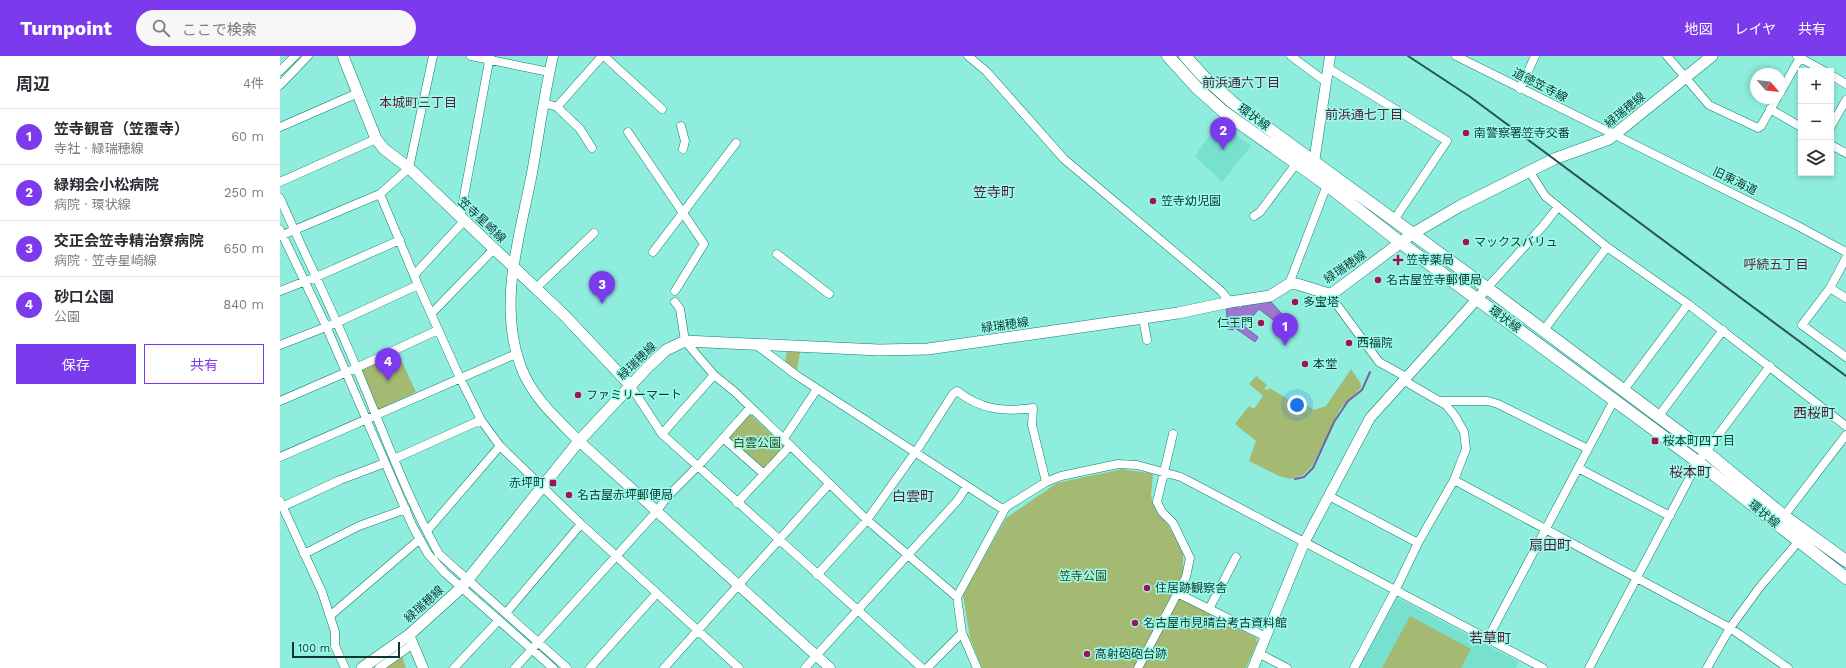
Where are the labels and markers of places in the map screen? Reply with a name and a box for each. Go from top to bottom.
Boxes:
pin: 2 [1210,117,1236,150]
place label: 南警察署笠寺交番 [1474,126,1570,140]
marker: 南警察署笠寺交番 [1461,128,1471,138]
place label: 笠寺幼児園 [1161,194,1221,208]
marker: 笠寺幼児園 [1148,196,1158,206]
place label: マックスバリュ [1474,235,1558,249]
marker: マックスバリュ [1461,237,1471,247]
place label: 笠寺薬局 [1406,253,1454,267]
marker: 笠寺薬局 [1393,255,1403,265]
pin: 3 [589,271,615,304]
place label: 名古屋笠寺郵便局 [1386,273,1482,287]
marker: 名古屋笠寺郵便局 [1373,275,1383,285]
place label: 多宝塔 [1303,295,1339,309]
marker: 多宝塔 [1290,297,1300,307]
pin: 1 [1272,313,1298,346]
place label: 仁王門 [1217,316,1253,330]
marker: 仁王門 [1256,318,1266,328]
place label: 西福院 [1357,336,1393,350]
marker: 西福院 [1344,338,1354,348]
pin: 4 [375,348,401,381]
place label: 本堂 [1313,357,1337,371]
marker: 本堂 [1300,359,1310,369]
place label: ファミリーマート [586,388,682,402]
marker: ファミリーマート [573,390,583,400]
place label: 桜本町四丁目 [1663,434,1735,448]
marker: 桜本町四丁目 [1650,436,1660,446]
place label: 赤坪町 [509,476,545,490]
marker: 赤坪町 [548,478,558,488]
place label: 名古屋赤坪郵便局 [577,488,673,502]
marker: 名古屋赤坪郵便局 [564,490,574,500]
place label: 住居跡観察舎 [1155,581,1227,595]
marker: 住居跡観察舎 [1142,583,1152,593]
place label: 名古屋市見晴台考古資料館 [1143,616,1287,630]
marker: 名古屋市見晴台考古資料館 [1130,618,1140,628]
place label: 高射砲砲台跡 [1095,647,1167,661]
marker: 高射砲砲台跡 [1082,649,1092,659]

